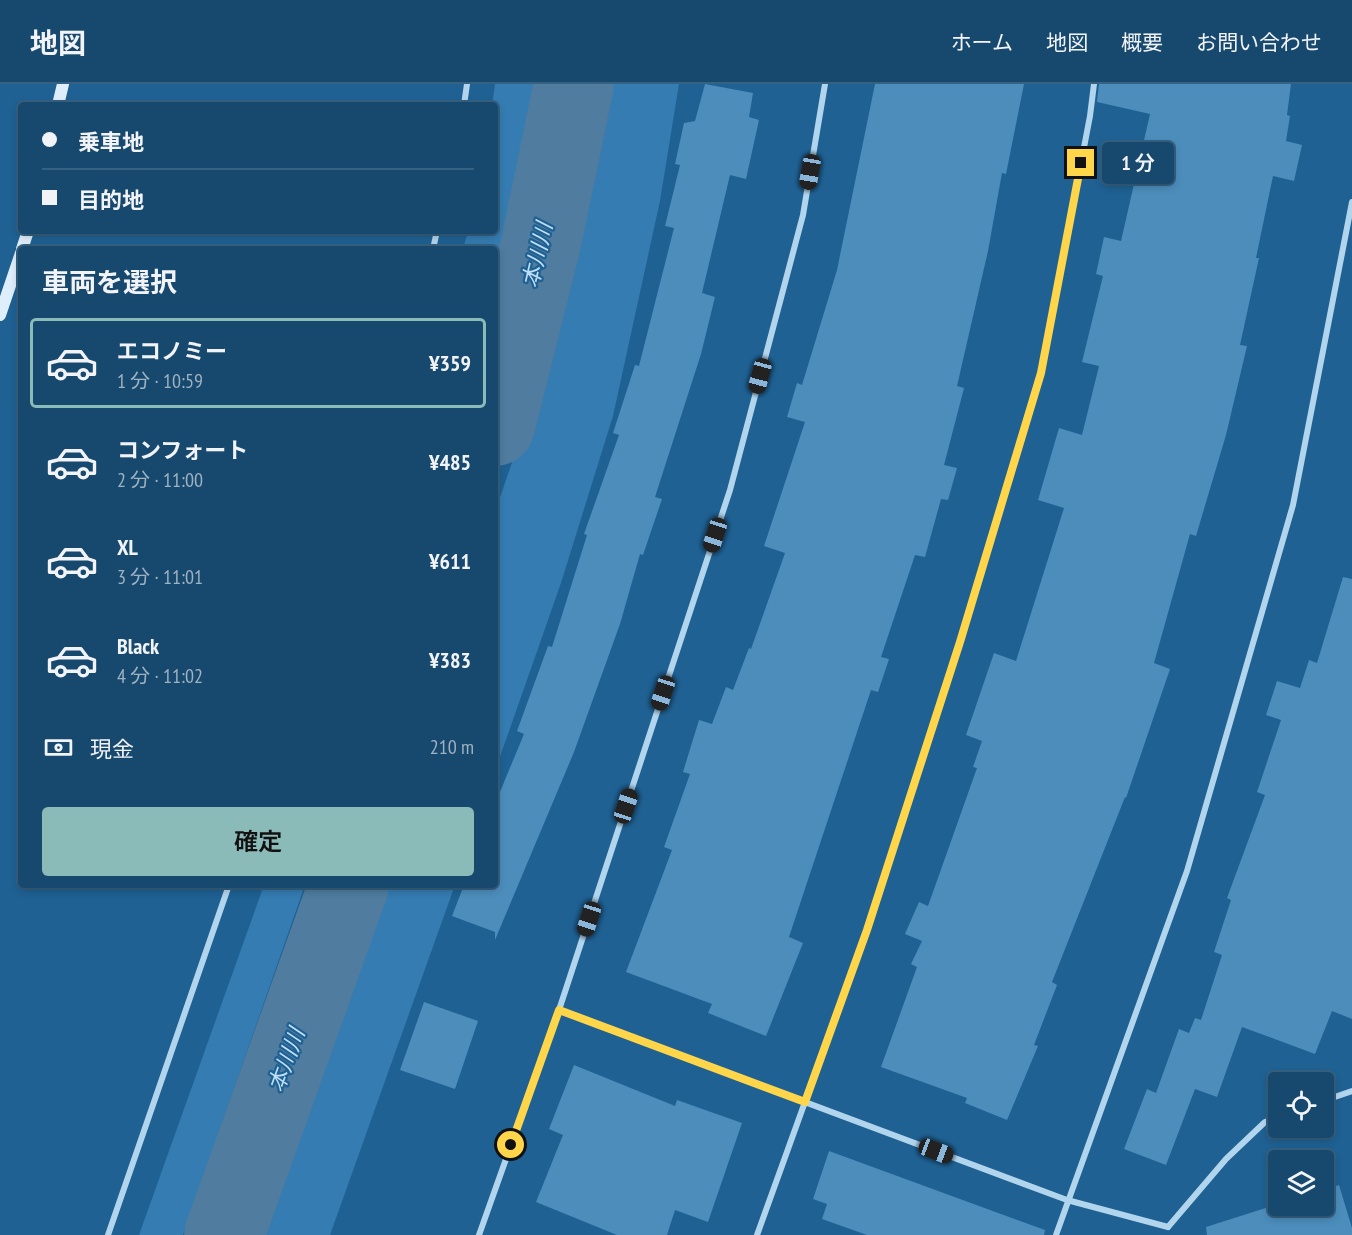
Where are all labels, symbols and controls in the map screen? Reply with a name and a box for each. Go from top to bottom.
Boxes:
text: 地図 [30,24,86,61]
text: ホーム [951,29,1013,56]
text: 地図 [1046,29,1088,56]
text: 概要 [1121,29,1163,56]
text: お問い合わせ [1196,29,1322,56]
text: 乗車地 [78,128,144,156]
callout: 1 分 [1102,142,1174,184]
route end [1067,149,1094,176]
text: 1 分 [1121,150,1155,176]
car [798,153,822,191]
text: 目的地 [78,186,144,214]
water label: 本川川 [516,218,559,290]
text: 車両を選択 [42,265,177,299]
icon: car [45,336,99,390]
text: エコノミー [117,337,227,365]
text: ¥359 [429,349,471,377]
car [747,356,773,396]
text: 1 分 · 10:59 [117,368,203,394]
icon: car [45,435,99,489]
text: コンフォート [117,436,248,464]
text: ¥485 [429,448,471,476]
text: 2 分 · 11:00 [117,467,203,493]
car [701,515,729,555]
text: XL [117,533,138,561]
icon: car [45,534,99,588]
text: ¥611 [429,547,471,575]
text: 3 分 · 11:01 [117,564,203,590]
text: Black [117,632,159,660]
icon: car [45,633,99,687]
text: ¥383 [429,646,471,674]
text: 4 分 · 11:02 [117,663,203,689]
car [649,673,677,713]
icon: cash [42,731,75,764]
text: 210 m [430,734,474,760]
text: 現金 [90,735,134,763]
car [612,786,640,826]
button: 確定 [42,807,474,876]
car [575,899,603,939]
water label: 本川川 [262,1022,311,1096]
map controls [1268,1072,1334,1216]
button: locate [1268,1072,1334,1138]
route start [497,1131,524,1158]
car [916,1136,956,1166]
button: layers [1268,1150,1334,1216]

